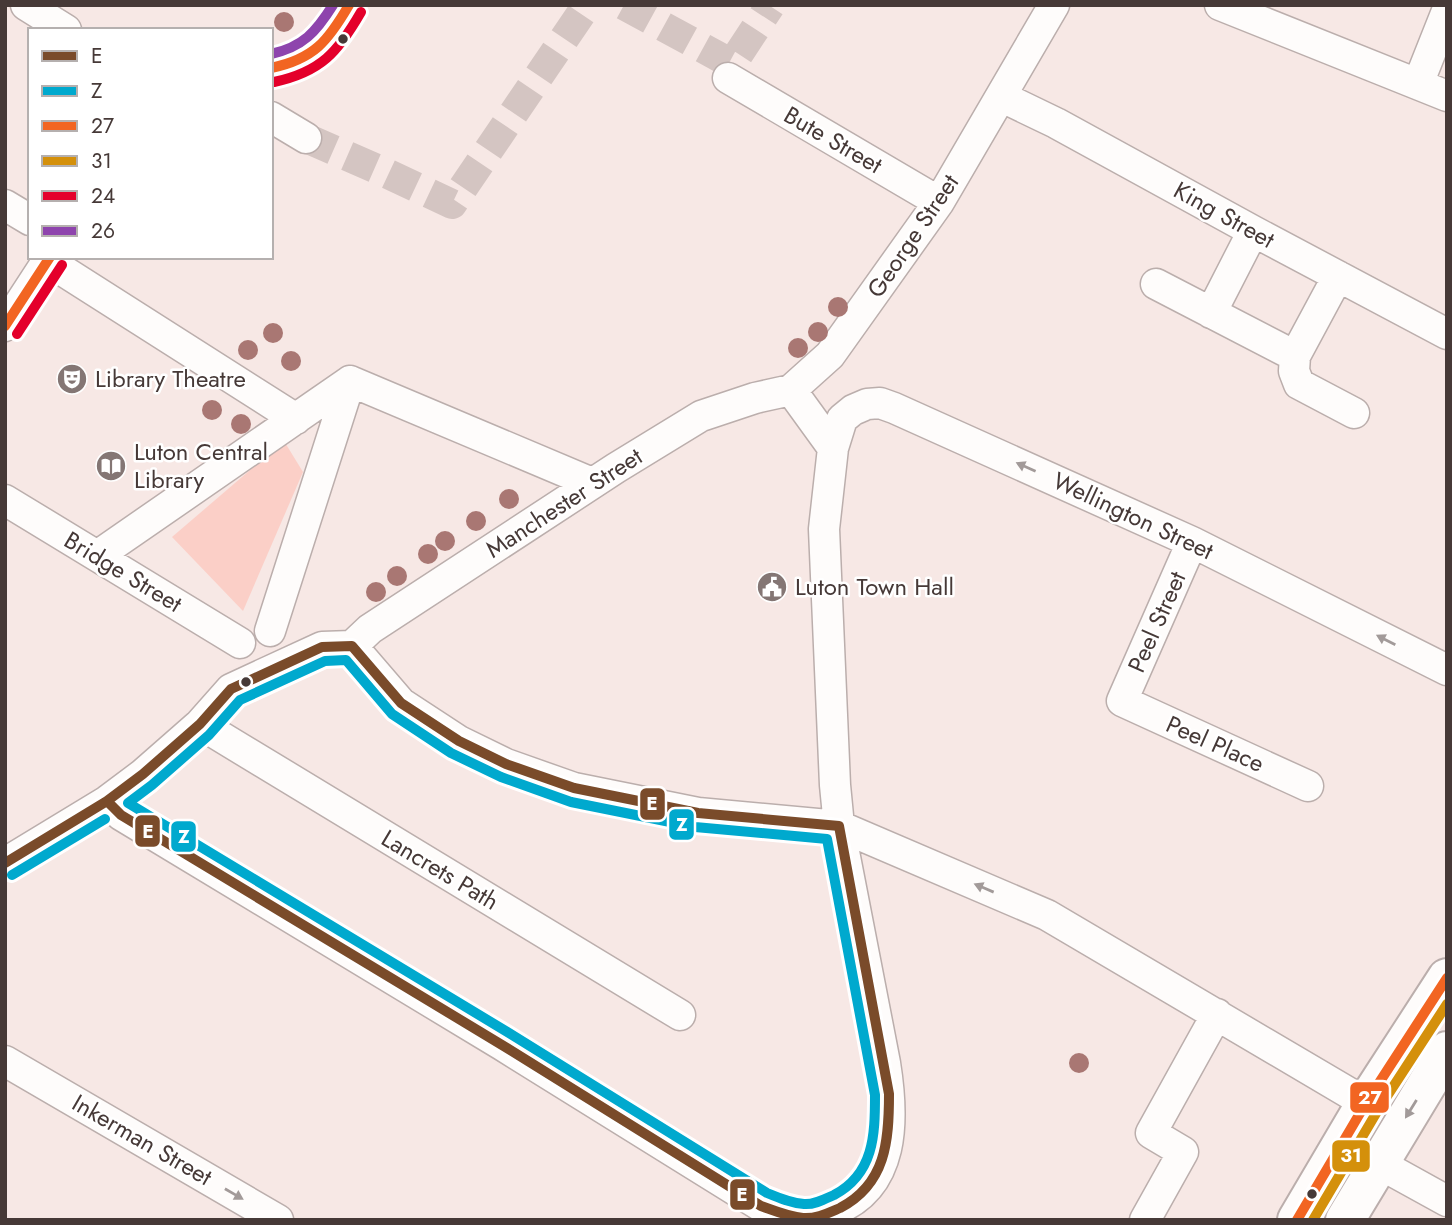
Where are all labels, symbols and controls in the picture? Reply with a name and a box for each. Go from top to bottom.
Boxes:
legend [28,28,273,259]
unlabelled marker [336,32,350,46]
text: E [91,41,103,71]
text: Z [91,76,103,106]
street label: Bute Street [777,97,889,182]
text: 27 [91,111,114,141]
text: 31 [91,146,112,176]
street label: George Street [858,167,967,305]
street label: King Street [1167,172,1281,257]
text: 24 [91,181,115,211]
text: 26 [91,216,115,246]
place label: Library Theatre [95,361,246,396]
theatre icon: Library Theatre [55,362,89,396]
place label: Luton Central Library [134,434,268,497]
street label: Manchester Street [478,439,649,566]
library icon: Luton Central Library [94,449,128,483]
one-way arrow [1016,461,1036,473]
street label: Wellington Street [1047,463,1220,568]
street label: Bridge Street [58,523,189,621]
street label: Peel Street [1119,566,1194,678]
place label: Luton Town Hall [795,569,954,604]
public building icon: Luton Town Hall [755,570,789,604]
one-way arrow [1376,634,1396,645]
unlabelled marker [239,675,253,689]
street label: Peel Place [1161,706,1270,781]
line badge: E [639,787,666,821]
text: E [646,790,658,817]
line badge: Z [668,808,695,841]
text: Z [676,811,688,838]
line badge: E [134,814,161,848]
text: E [142,818,154,845]
line badge: Z [170,820,197,853]
street label: Lancrets Path [375,821,506,918]
text: Z [178,823,190,850]
one-way arrow [974,882,994,894]
line badge: 27 [1349,1081,1390,1114]
text: 27 [1358,1084,1383,1111]
street label: Inkerman Street [66,1085,219,1194]
one-way arrow [1405,1100,1417,1119]
line badge: 31 [1331,1139,1371,1173]
text: 31 [1340,1142,1362,1169]
line badge: E [729,1178,756,1211]
text: E [736,1181,748,1208]
unlabelled marker [1305,1187,1319,1201]
one-way arrow [224,1188,243,1200]

